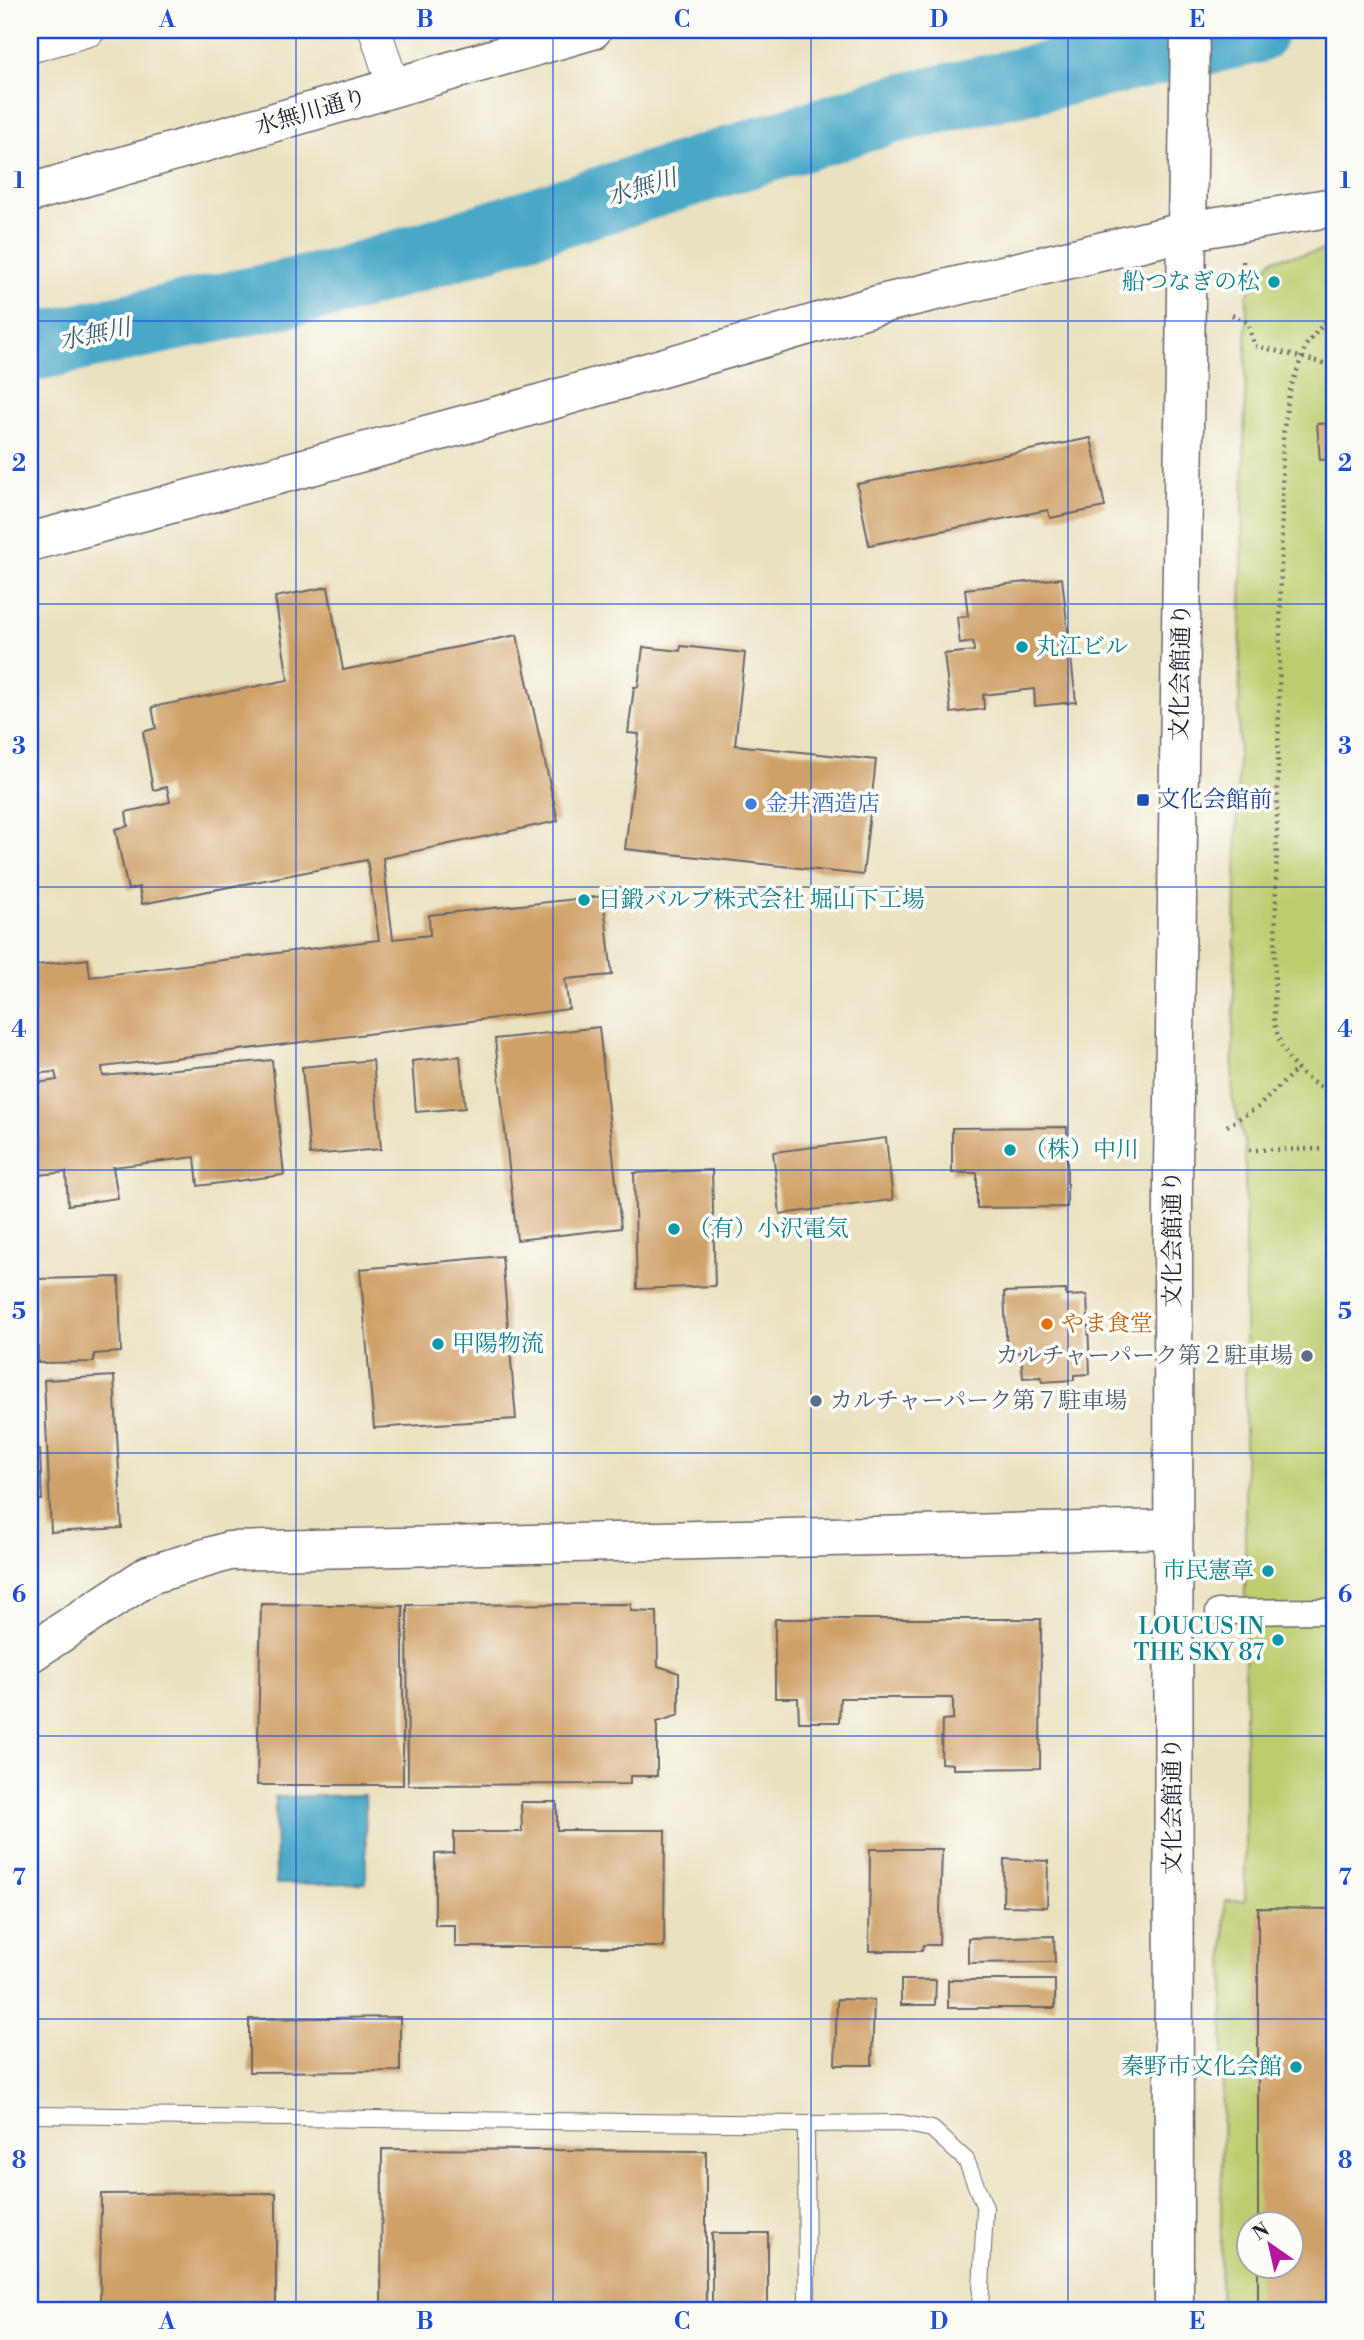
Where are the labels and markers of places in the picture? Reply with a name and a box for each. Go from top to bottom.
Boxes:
place label: 船つなぎの松 [1122,268,1260,296]
marker: 船つなぎの松 [1266,274,1282,290]
place label: 丸江ビル [1036,633,1128,661]
marker: 丸江ビル [1014,639,1030,655]
place label: 文化会館前 [1157,786,1272,814]
place label: 金井酒造店 [765,790,880,818]
marker: 文化会館前 [1135,792,1151,808]
marker: 金井酒造店 [743,796,759,812]
place label: 日鍛バルブ株式会社 堀山下工場 [598,886,925,914]
marker: 日鍛バルブ株式会社 堀山下工場 [576,892,592,908]
place label: （株）中川 [1024,1136,1139,1164]
marker: （株）中川 [1002,1142,1018,1158]
place label: （有）小沢電気 [688,1215,849,1243]
marker: （有）小沢電気 [666,1221,682,1237]
place label: やま食堂 [1061,1310,1153,1338]
marker: やま食堂 [1039,1316,1055,1332]
place label: 甲陽物流 [452,1330,544,1358]
marker: 甲陽物流 [430,1336,446,1352]
place label: カルチャーパーク第２駐車場 [996,1342,1293,1370]
marker: カルチャーパーク第２駐車場 [1299,1348,1315,1364]
place label: カルチャーパーク第７駐車場 [830,1387,1127,1415]
marker: カルチャーパーク第７駐車場 [808,1393,824,1409]
place label: 市民憲章 [1162,1557,1254,1585]
marker: 市民憲章 [1260,1563,1276,1579]
place label: LOUCUS IN THE SKY 87 [1134,1613,1264,1667]
marker: LOUCUS IN THE SKY 87 [1270,1632,1286,1648]
place label: 秦野市文化会館 [1121,2053,1282,2081]
marker: 秦野市文化会館 [1288,2059,1304,2075]

